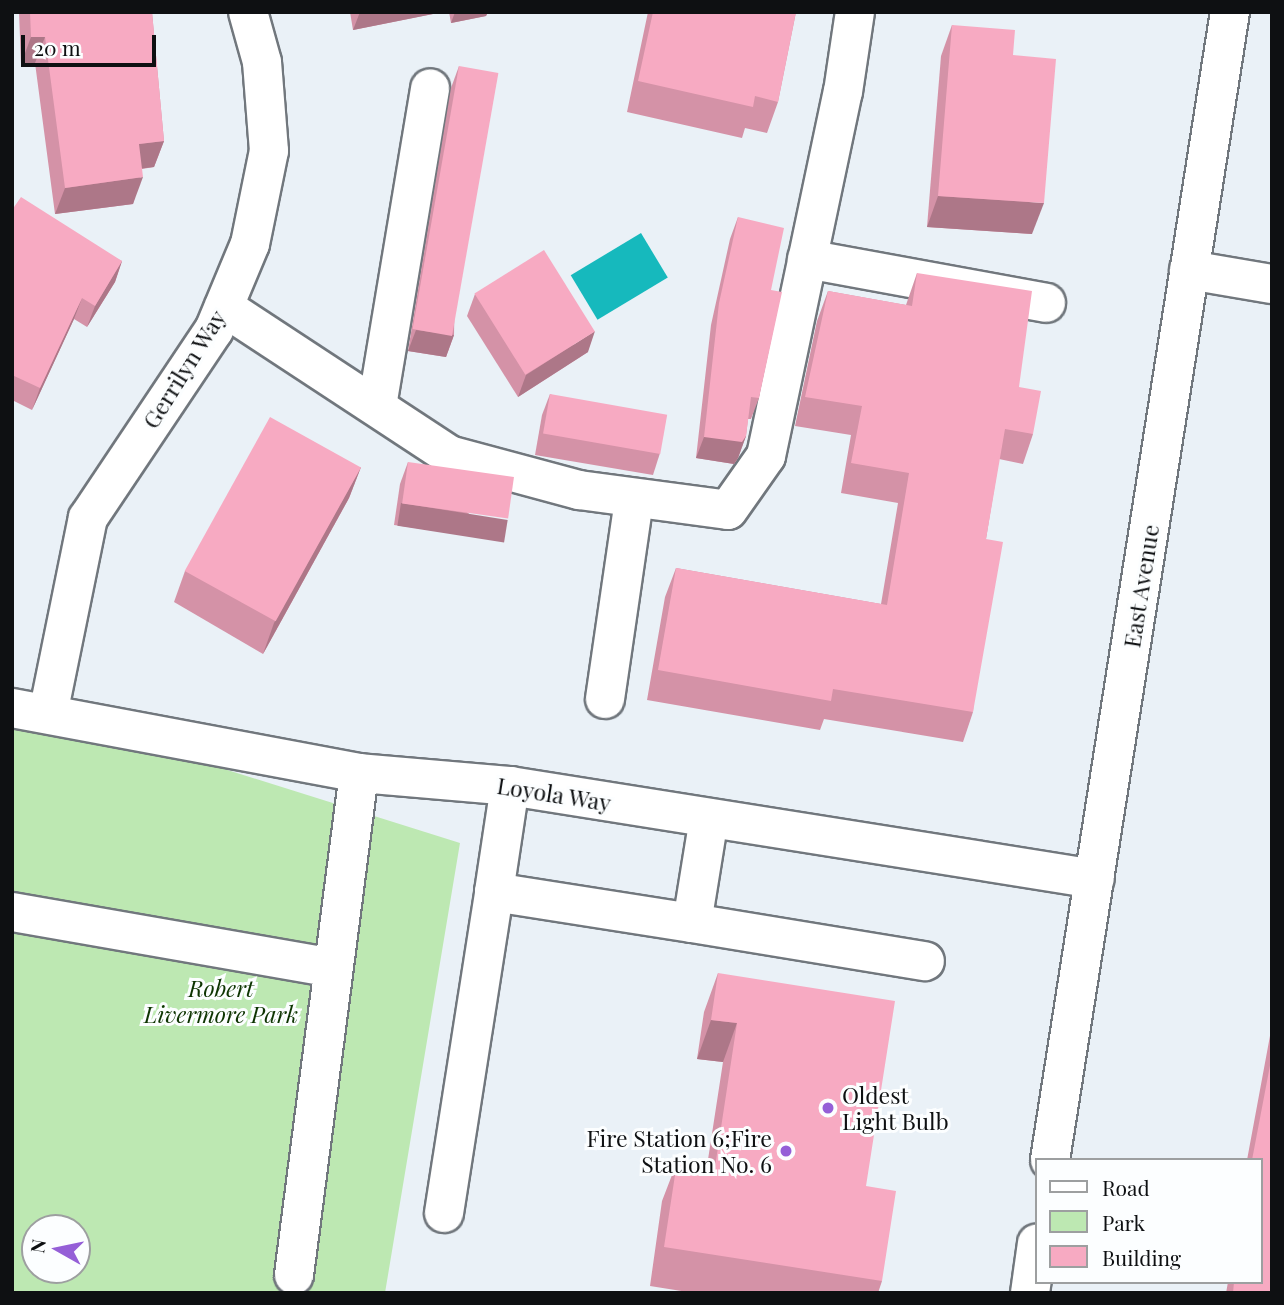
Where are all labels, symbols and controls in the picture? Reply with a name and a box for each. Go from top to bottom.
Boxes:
scale bar [24,21,159,65]
text: 20 m [34,33,81,61]
street label: Gerrilyn Way [136,304,232,434]
street label: East Avenue [1118,522,1164,650]
street label: Loyola Way [495,771,613,817]
park label: Robert Livermore Park [144,974,298,1028]
place label: Oldest Light Bulb [842,1081,949,1135]
marker: Oldest Light Bulb [820,1100,836,1116]
place label: Fire Station 6;Fire Station No. 6 [586,1124,772,1178]
marker: Fire Station 6;Fire Station No. 6 [778,1143,794,1159]
legend [1036,1158,1263,1284]
text: Road [1102,1173,1150,1201]
text: Park [1102,1208,1145,1236]
north arrow [21,1214,91,1284]
text: N [23,1237,51,1255]
text: Building [1102,1243,1181,1271]

